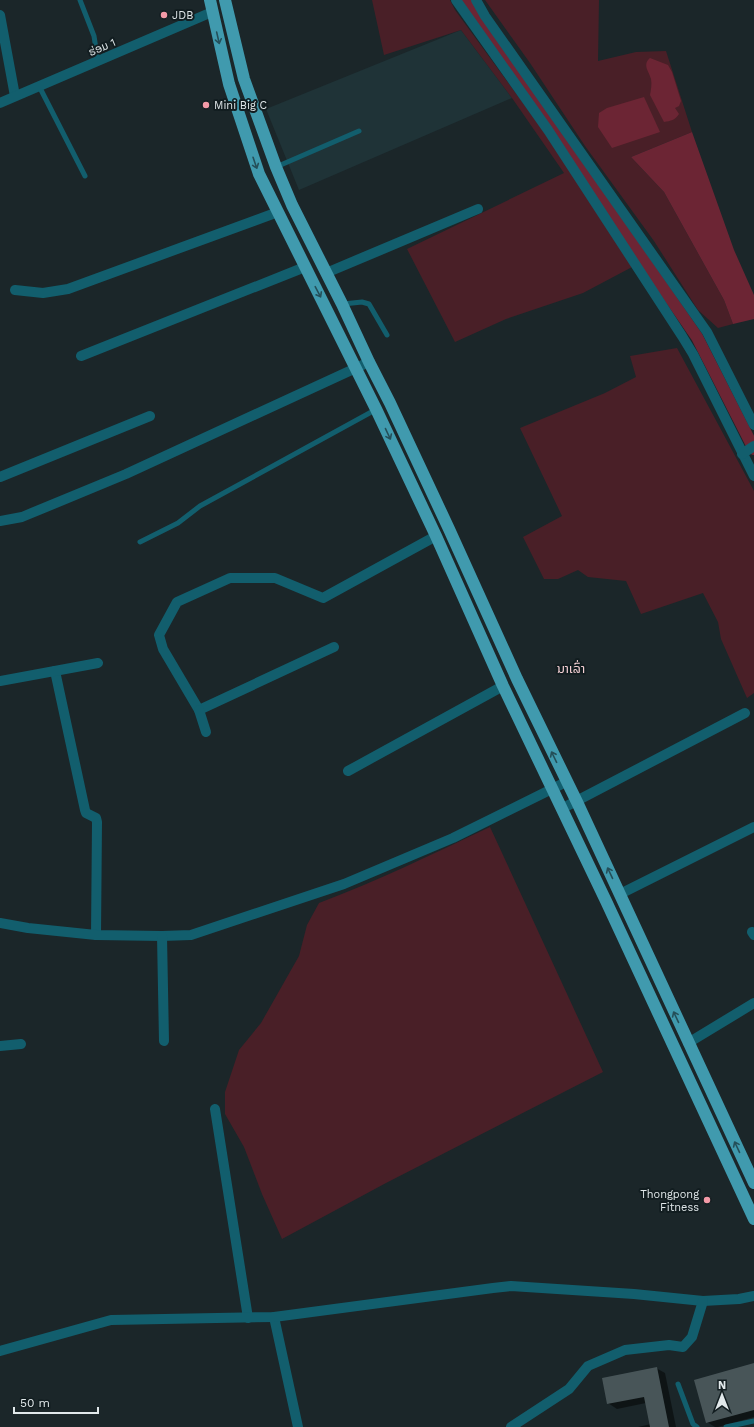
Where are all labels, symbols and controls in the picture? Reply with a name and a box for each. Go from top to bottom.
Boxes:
place label: JDB [172,9,193,22]
marker: JDB [159,10,169,20]
one-way arrow [215,31,223,44]
street label: ຮ່ອມ 1 [87,36,118,59]
place label: Mini Big C [214,99,268,112]
marker: Mini Big C [201,100,211,110]
one-way arrow [252,156,260,168]
one-way arrow [315,286,323,298]
one-way arrow [385,427,392,439]
district label: ນາເລົ່າ [557,659,585,676]
one-way arrow [550,751,557,763]
one-way arrow [606,868,613,880]
one-way arrow [672,1011,680,1023]
one-way arrow [733,1142,740,1154]
place label: Thongpong Fitness [640,1188,699,1214]
marker: Thongpong Fitness [702,1195,712,1205]
north arrow [702,1375,742,1415]
text: N [718,1379,726,1392]
scale bar [14,1389,98,1415]
text: 50 m [20,1396,50,1410]

